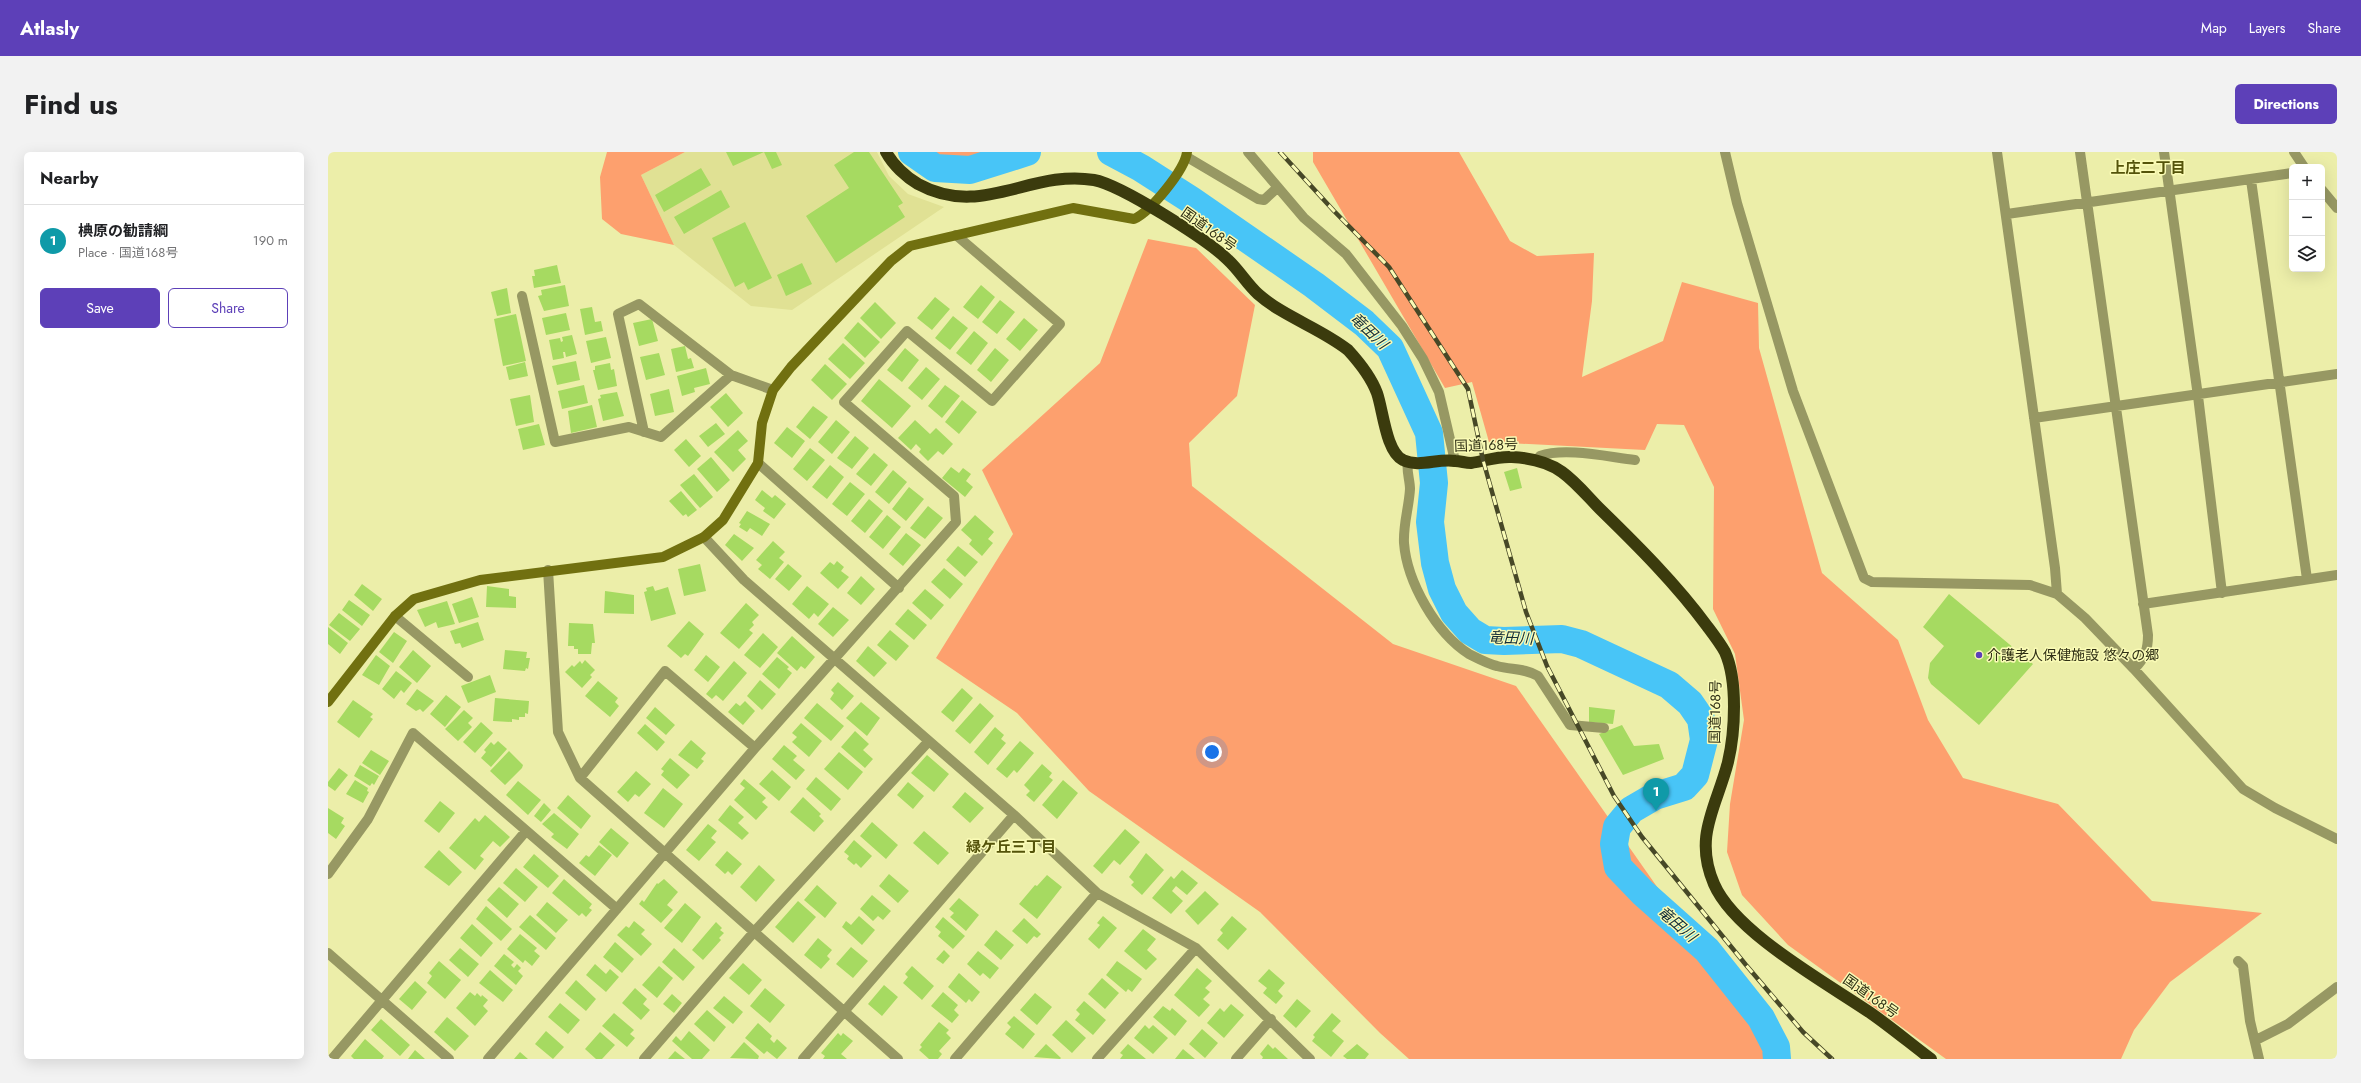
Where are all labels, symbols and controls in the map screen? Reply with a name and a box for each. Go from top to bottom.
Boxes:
text: Atlasly [20,15,79,42]
text: Map [2201,18,2227,38]
text: Layers [2249,18,2285,38]
text: Share [2307,18,2341,38]
text: Find us [24,84,118,125]
button: Directions [2235,84,2337,124]
district label: 上庄二丁目 [2110,157,2186,179]
map controls [2289,164,2325,272]
button: + [2289,164,2325,200]
text: Nearby [40,166,98,190]
button: − [2289,200,2325,236]
street label: 国道168号 [1177,202,1241,256]
text: 椣原の勧請綱 [78,220,168,242]
text: 1 [50,231,56,250]
text: 190 m [253,231,288,250]
button: layers [2289,236,2325,272]
text: Place · 国道168号 [78,243,178,262]
button: Save [40,288,160,328]
button: Share [168,288,288,328]
water label: 竜田川 [1345,308,1394,356]
street label: 国道168号 [1454,434,1518,456]
water label: 竜田川 [1488,626,1536,650]
place label: 介護老人保健施設 悠々の郷 [1987,645,2159,665]
marker: 介護老人保健施設 悠々の郷 [1974,650,1984,660]
street label: 国道168号 [1704,680,1726,744]
your location [1202,742,1222,762]
pin: 1 [1643,778,1669,811]
district label: 緑ケ丘三丁目 [966,836,1056,858]
water label: 竜田川 [1653,901,1703,948]
street label: 国道168号 [1839,969,1903,1023]

